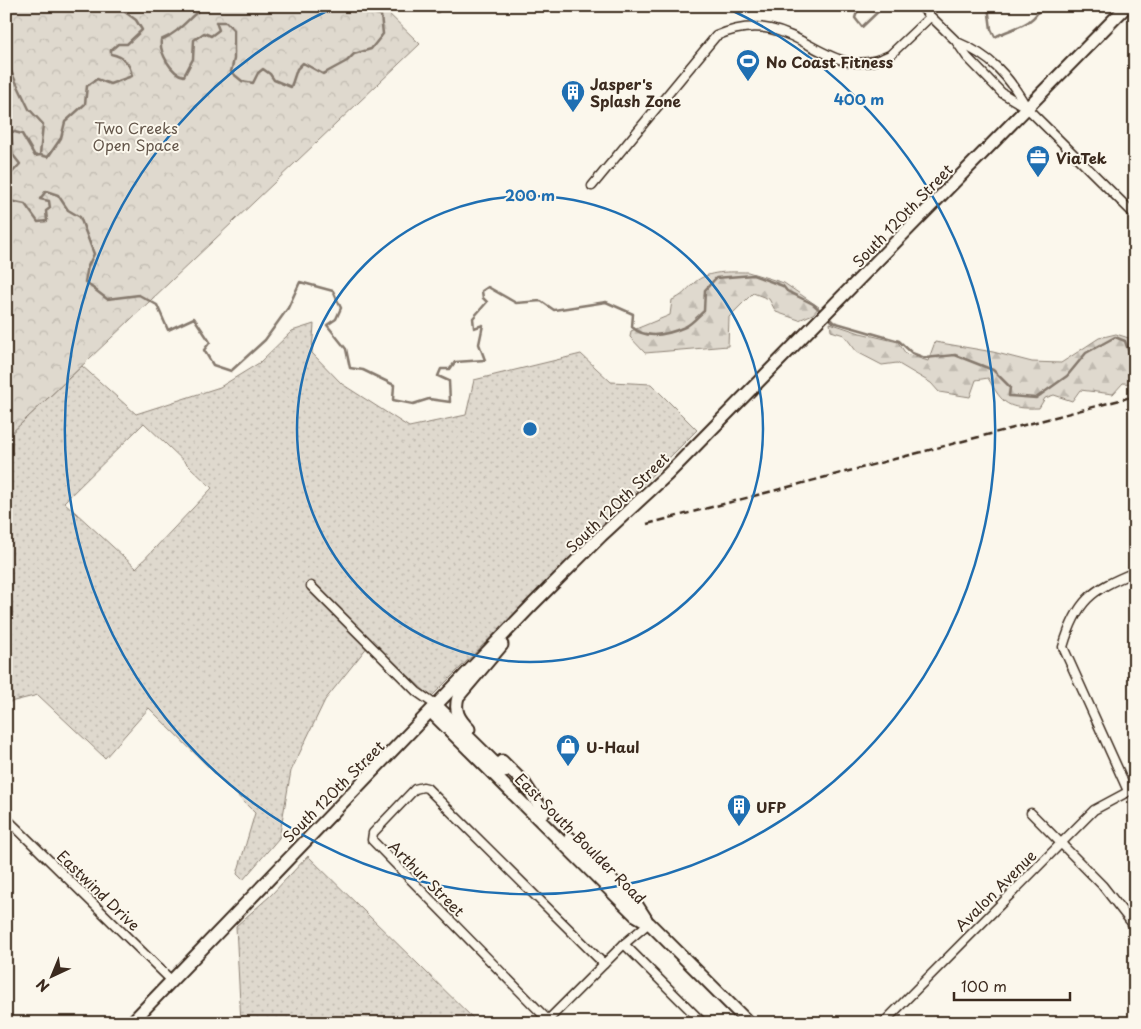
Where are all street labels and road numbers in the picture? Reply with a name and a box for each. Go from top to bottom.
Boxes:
street label: South 120th Street [846,158,958,272]
street label: South 120th Street [560,446,674,558]
street label: South 120th Street [277,735,389,847]
street label: East South Boulder Road [510,767,652,909]
street label: Arthur Street [384,835,470,921]
street label: Eastwind Drive [52,844,146,936]
street label: Avalon Avenue [949,844,1041,936]

